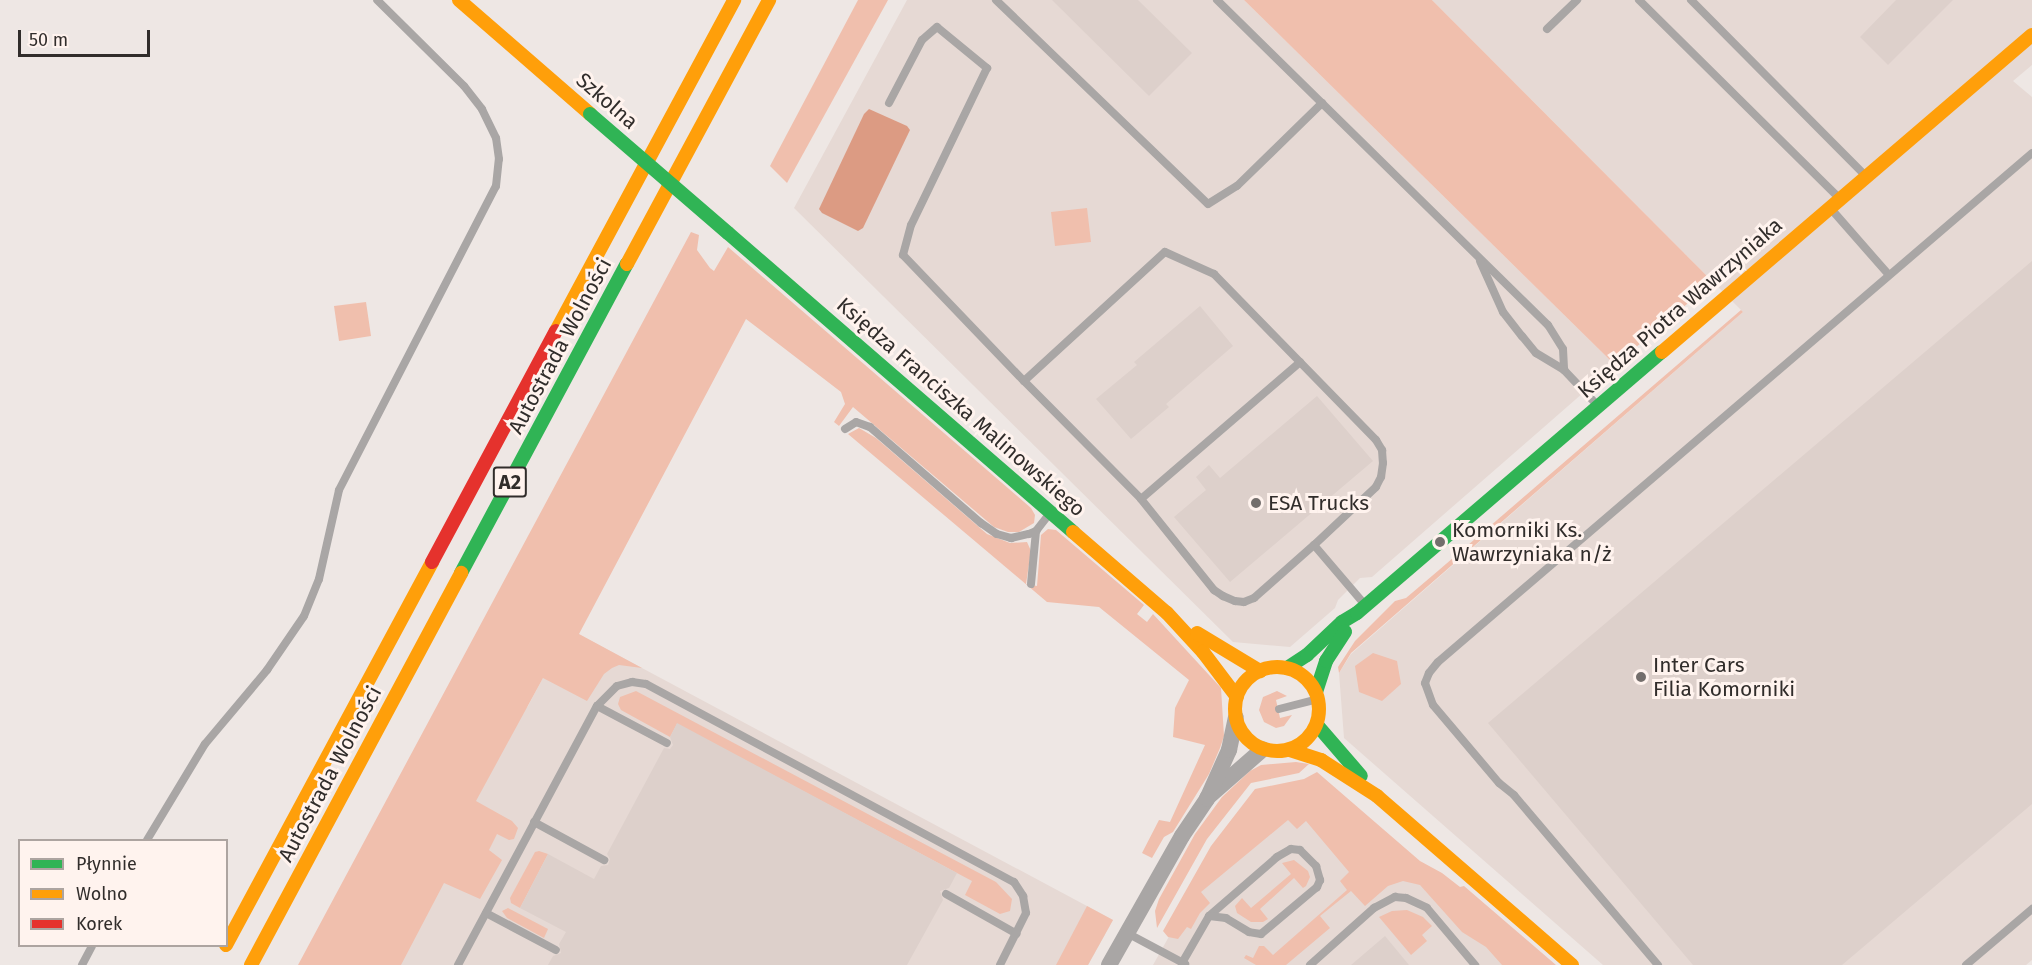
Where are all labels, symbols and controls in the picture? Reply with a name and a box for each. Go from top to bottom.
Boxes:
scale bar [21,18,153,56]
text: 50 m [29,29,68,51]
street label: Szkolna [571,68,643,134]
street label: Księdza Piotra Wawrzyniaka [1573,212,1787,404]
street label: Autostrada Wolności [503,254,617,438]
street label: Księdza Franciszka Malinowskiego [832,292,1090,522]
road number: A2 [492,465,528,499]
place label: ESA Trucks [1268,490,1369,516]
marker: ESA Trucks [1249,496,1263,510]
place label: Komorniki Ks. Wawrzyniaka n/ż [1452,517,1611,567]
marker: Komorniki Ks. Wawrzyniaka n/ż [1433,535,1447,549]
place label: Inter Cars Filia Komorniki [1653,652,1795,702]
marker: Inter Cars Filia Komorniki [1634,670,1648,684]
street label: Autostrada Wolności [273,682,387,866]
legend [18,839,228,947]
text: Płynnie [76,853,137,875]
text: Wolno [76,883,128,905]
text: Korek [76,913,122,935]

